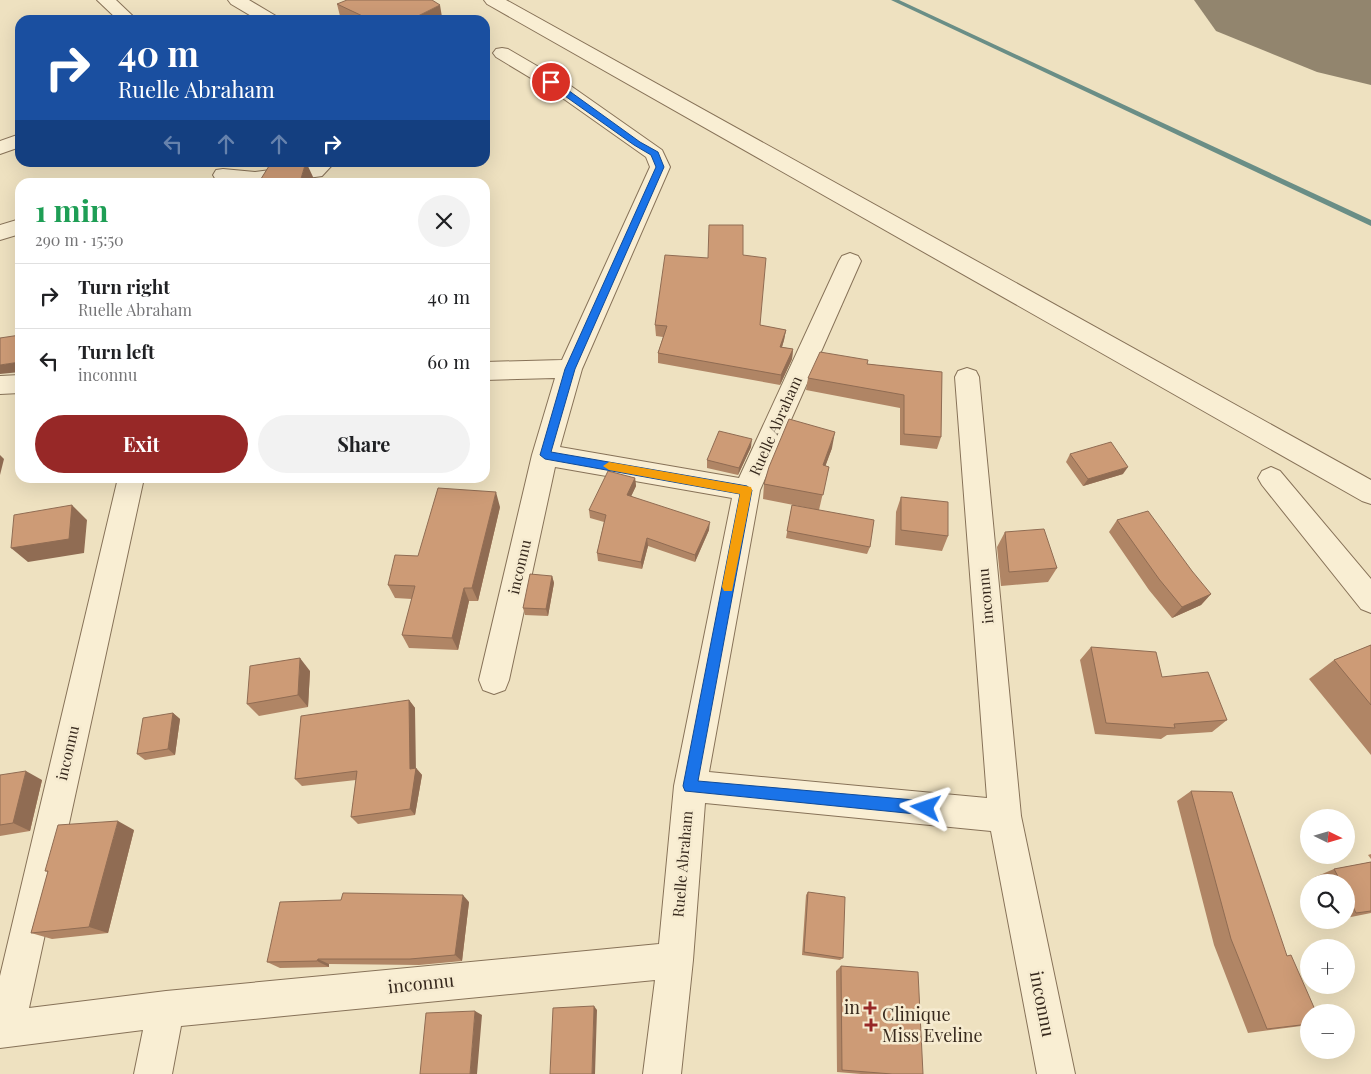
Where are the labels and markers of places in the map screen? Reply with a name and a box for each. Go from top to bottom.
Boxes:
pin [530,61,572,103]
place label: in [844,995,860,1019]
marker: in [864,1002,876,1014]
place label: Clinique Miss Eveline [882,1002,983,1047]
marker: Clinique Miss Eveline [864,1018,878,1032]

